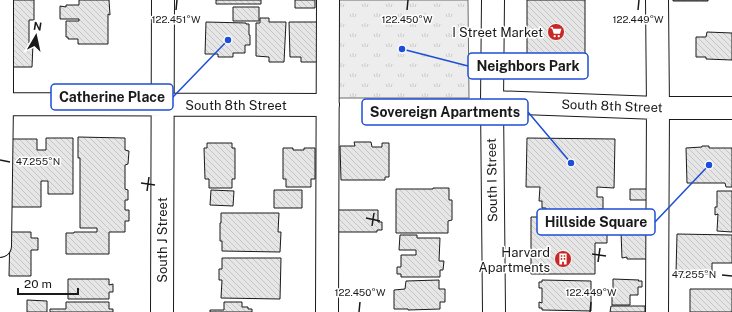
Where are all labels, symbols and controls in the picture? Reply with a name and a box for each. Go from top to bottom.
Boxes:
text: 122.451°W [151,13,201,25]
text: 122.450°W [381,13,433,25]
text: 122.449°W [612,13,664,25]
north arrow [16,16,56,56]
text: N [32,20,43,33]
supermarket icon: I Street Market [546,22,566,42]
place label: I Street Market [452,25,543,40]
callout: Neighbors Park [468,53,588,79]
text: Neighbors Park [476,58,580,74]
callout: Catherine Place [51,84,173,110]
text: Catherine Place [59,89,165,105]
street label: South 8th Street [561,97,663,115]
street label: South 8th Street [185,98,287,113]
callout: Sovereign Apartments [362,99,528,125]
text: Sovereign Apartments [370,104,520,120]
street label: South I Street [484,138,500,222]
text: 47.255°N [16,155,60,167]
street label: South J Street [155,197,170,283]
callout: Hillside Square [537,209,655,235]
text: Hillside Square [545,214,647,230]
place label: Harvard Apartments [479,245,550,275]
building icon: Harvard Apartments [553,249,573,269]
text: 47.255°N [672,268,716,280]
scale bar [18,270,78,296]
text: 20 m [24,277,52,291]
text: 122.450°W [334,286,386,298]
text: 122.449°W [565,286,617,298]

